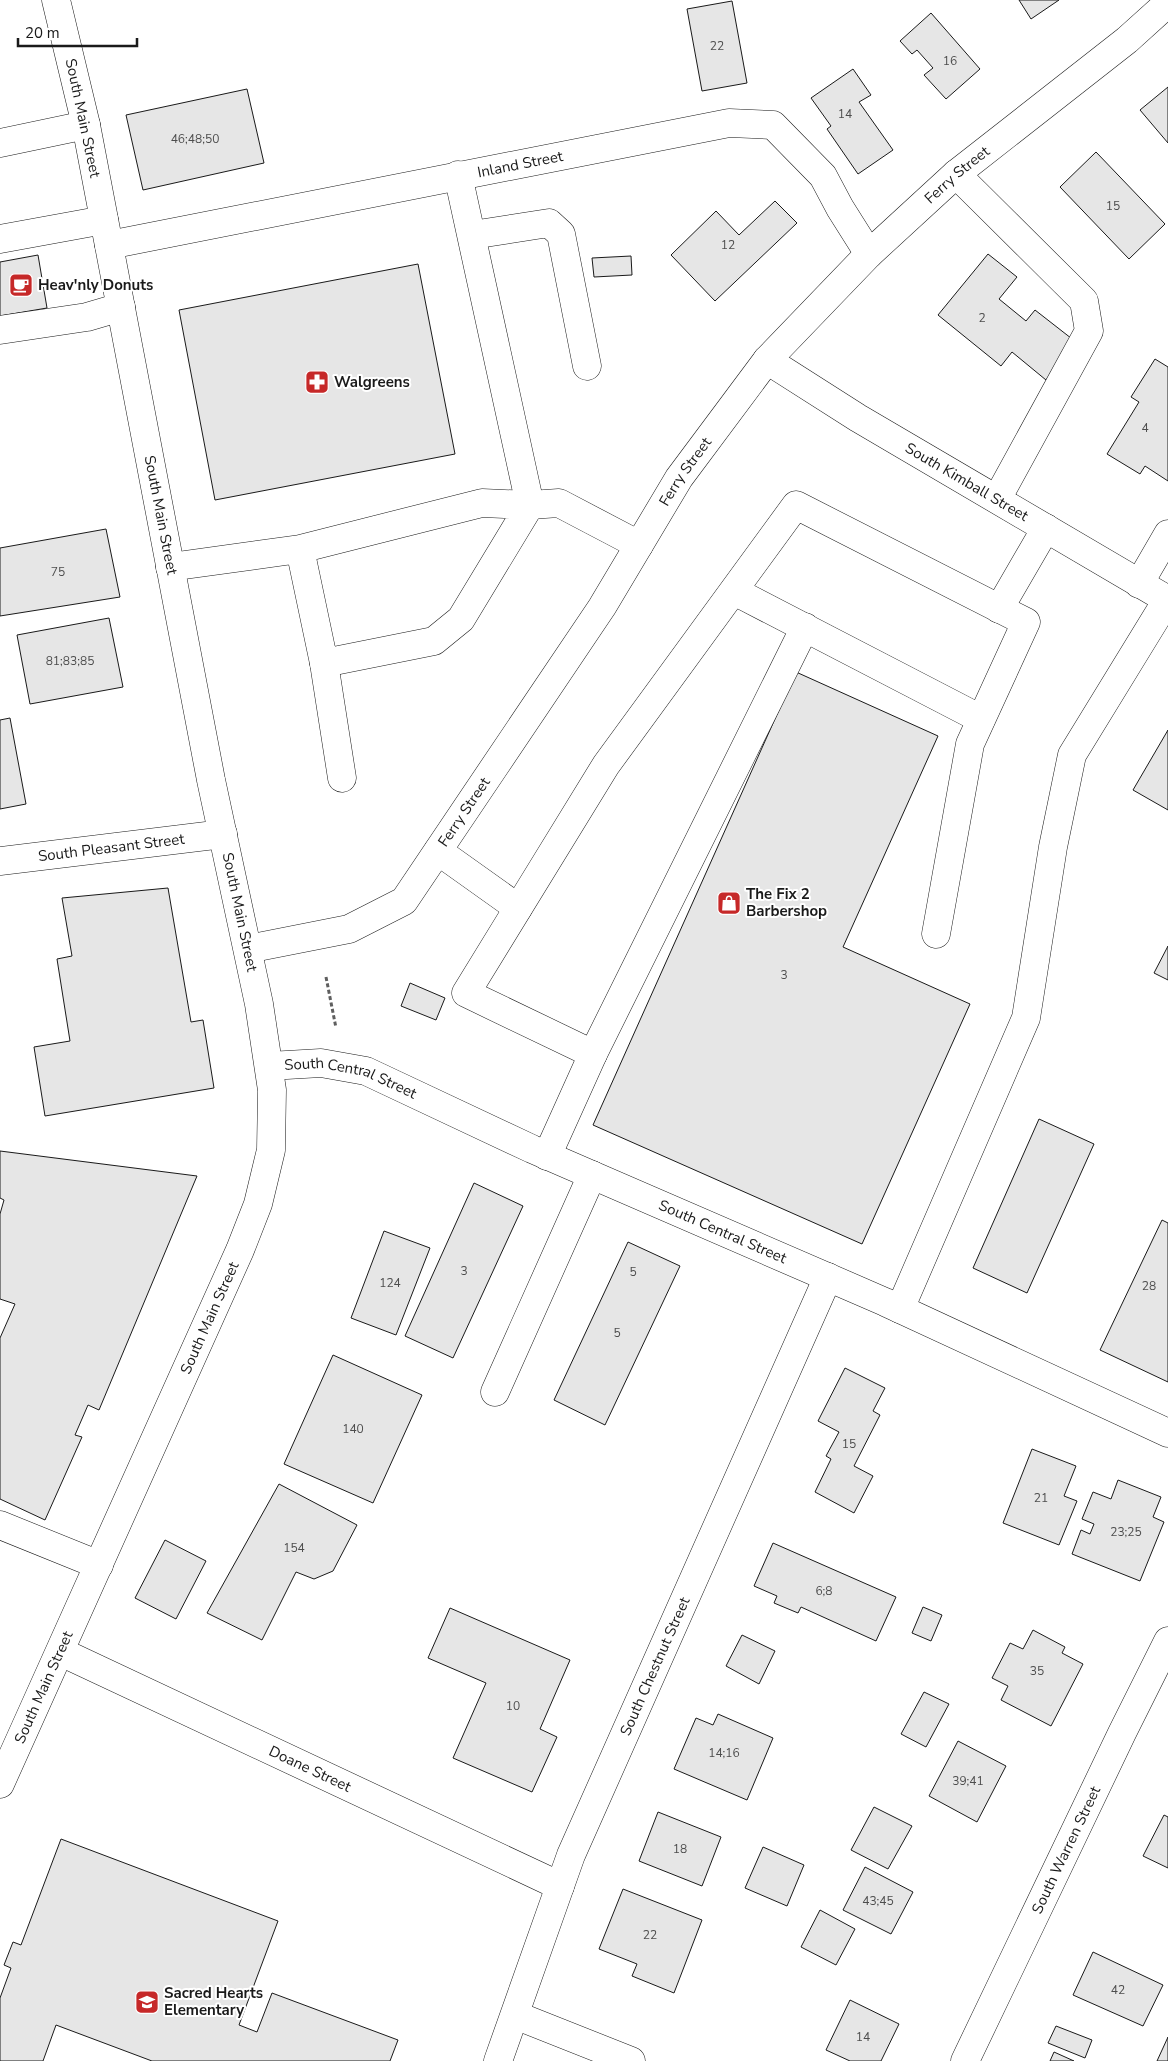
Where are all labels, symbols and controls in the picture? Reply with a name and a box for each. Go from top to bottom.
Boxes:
scale bar [18,15,136,47]
text: 20 m [25,23,60,43]
house number: 22 [710,38,724,54]
house number: 16 [943,53,957,69]
street label: South Main Street [61,57,106,180]
house number: 14 [838,106,852,122]
house number: 46;48;50 [171,131,219,147]
street label: Ferry Street [920,141,994,208]
street label: Inland Street [476,146,565,182]
house number: 15 [1106,198,1120,214]
house number: 12 [721,237,735,253]
cafe icon: Heav'nly Donuts [8,272,34,298]
place label: Heav'nly Donuts [38,275,153,295]
house number: 2 [978,310,986,326]
pharmacy icon: Walgreens [304,369,330,395]
place label: Walgreens [334,372,410,392]
house number: 4 [1141,420,1149,436]
street label: Ferry Street [654,433,716,510]
street label: South Kimball Street [901,438,1033,526]
street label: South Main Street [140,454,183,577]
house number: 75 [51,564,65,580]
house number: 81;83;85 [46,653,94,669]
street label: Ferry Street [433,773,495,851]
street label: South Pleasant Street [37,829,186,866]
street label: South Main Street [218,851,263,974]
place label: The Fix 2 Barbershop [746,884,827,921]
shop icon: The Fix 2 Barbershop [716,890,742,916]
house number: 3 [780,967,788,983]
street label: South Central Street [284,1053,421,1104]
street label: South Central Street [656,1195,790,1268]
street label: South Main Street [175,1258,244,1377]
house number: 3 [460,1263,468,1279]
house number: 5 [629,1264,637,1280]
house number: 124 [379,1275,401,1291]
house number: 28 [1142,1278,1156,1294]
house number: 5 [613,1325,621,1341]
house number: 140 [342,1421,364,1437]
house number: 15 [842,1436,856,1452]
house number: 21 [1034,1490,1048,1506]
house number: 23;25 [1110,1524,1142,1540]
house number: 154 [283,1540,305,1556]
house number: 6;8 [815,1583,833,1599]
street label: South Chestnut Street [615,1593,695,1739]
street label: South Main Street [9,1627,78,1747]
house number: 35 [1030,1663,1044,1679]
house number: 10 [506,1698,520,1714]
street label: Doane Street [266,1741,355,1797]
house number: 14;16 [708,1745,740,1761]
house number: 39;41 [952,1773,984,1789]
street label: South Warren Street [1027,1782,1105,1917]
house number: 18 [673,1841,687,1857]
house number: 43;45 [862,1893,894,1909]
house number: 22 [643,1927,657,1943]
house number: 42 [1111,1982,1125,1998]
place label: Sacred Hearts Elementary [164,1983,263,2020]
school or university icon: Sacred Hearts Elementary [134,1989,160,2015]
house number: 14 [856,2029,870,2045]

